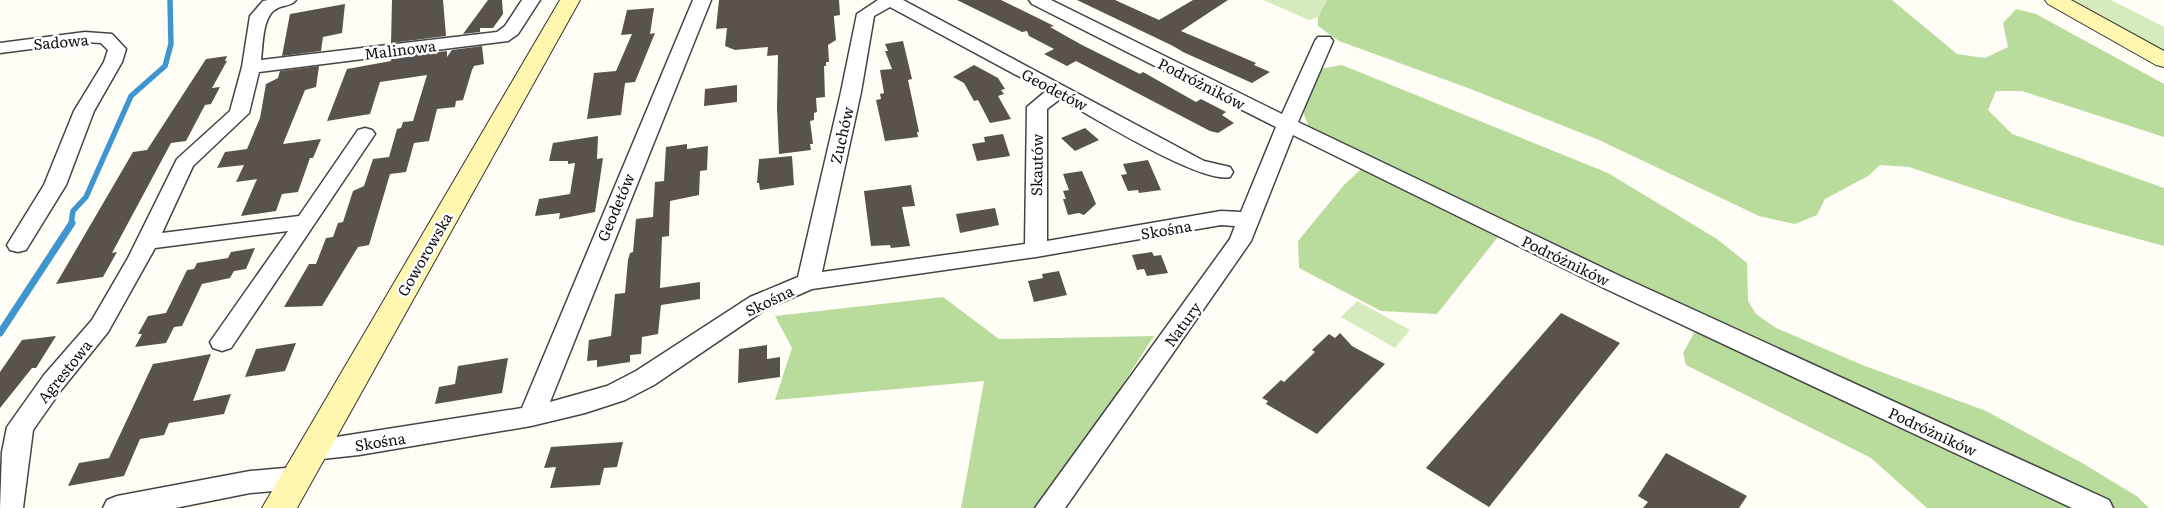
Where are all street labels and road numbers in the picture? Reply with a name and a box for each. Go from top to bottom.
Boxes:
street label: Sadowa [32,27,90,55]
street label: Malinowa [363,33,438,65]
street label: Podróżników [1154,51,1250,115]
street label: Geodetów [1018,62,1092,116]
street label: Zuchów [823,104,859,166]
street label: Skautów [1024,133,1048,196]
street label: Geodetów [590,169,640,245]
street label: Goworowska [391,207,458,300]
street label: Skośna [1139,213,1194,245]
street label: Podróżników [1518,229,1614,291]
street label: Skośna [741,278,798,322]
street label: Natury [1158,297,1206,351]
street label: Agrestowa [31,334,97,408]
street label: Podróżników [1885,400,1981,462]
street label: Skośna [353,425,408,456]

